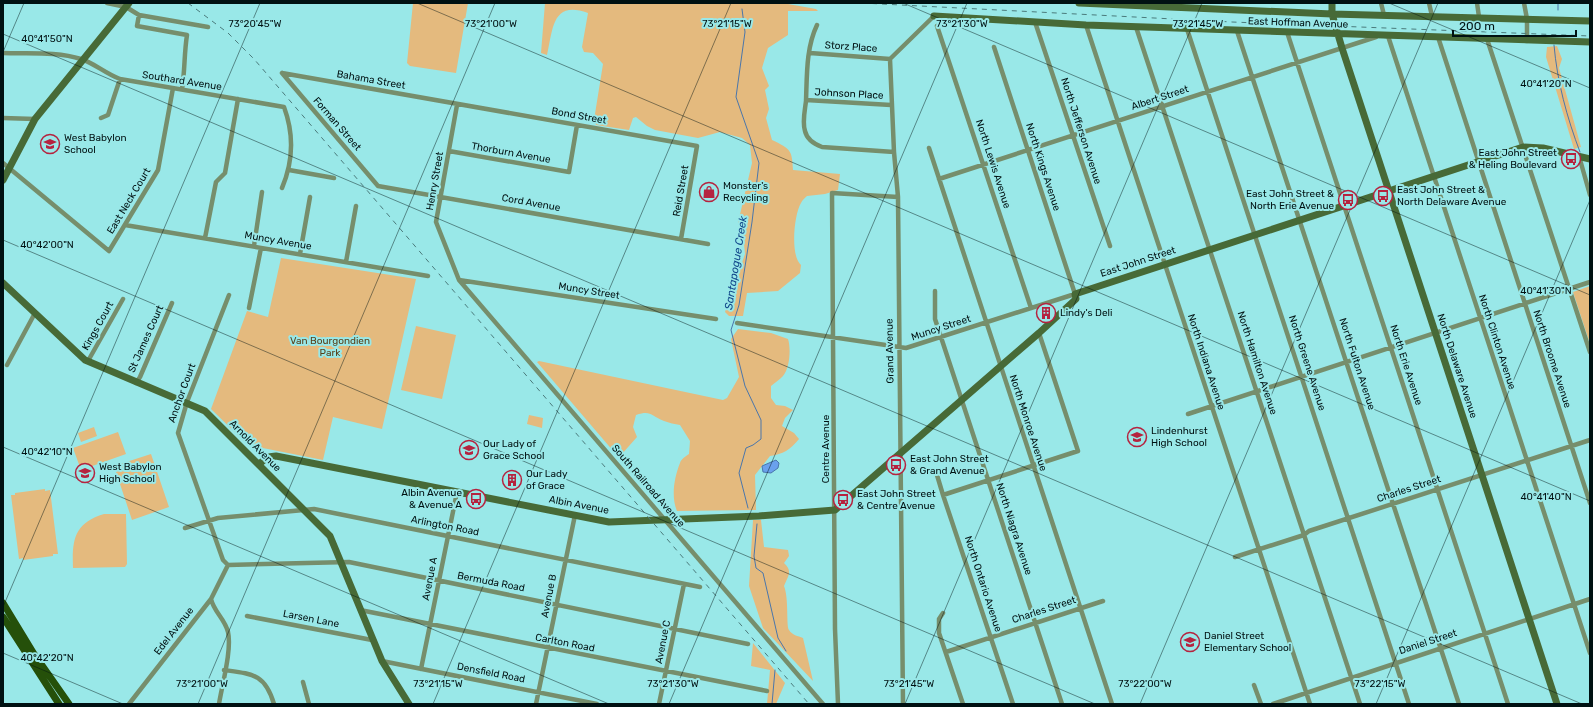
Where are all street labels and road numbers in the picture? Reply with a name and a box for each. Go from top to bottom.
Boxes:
street label: East Hoffman Avenue [1248,15,1349,31]
street label: Storz Place [824,39,878,55]
street label: Bahama Street [336,68,406,92]
street label: Southard Avenue [141,69,223,93]
street label: North Jefferson Avenue [1058,76,1104,186]
street label: Albert Street [1130,83,1190,113]
street label: Johnson Place [814,86,884,102]
street label: Forman Street [310,95,364,153]
street label: Bond Street [550,105,608,127]
street label: North Lewis Avenue [973,118,1013,210]
street label: North Kings Avenue [1023,122,1063,213]
street label: Thorburn Avenue [470,140,552,166]
street label: Henry Street [424,151,446,211]
street label: Reid Street [671,164,691,218]
street label: East Neck Court [105,166,153,236]
street label: Cord Avenue [501,192,562,214]
street label: Muncy Avenue [244,229,313,253]
street label: East John Street [1099,244,1177,280]
street label: Muncy Street [557,280,621,302]
street label: North Clinton Avenue [1476,293,1518,391]
street label: Kings Court [80,299,116,353]
street label: St James Court [126,303,166,375]
street label: North Broome Avenue [1530,308,1574,410]
street label: North Hamilton Avenue [1235,310,1280,417]
street label: North Indiana Avenue [1185,312,1227,412]
street label: North Delaware Avenue [1434,312,1480,420]
street label: Muncy Street [910,313,972,343]
street label: North Greene Avenue [1286,314,1328,413]
street label: North Fulton Avenue [1336,316,1378,412]
street label: Grand Avenue [883,318,897,384]
street label: North Erie Avenue [1387,323,1425,407]
street label: Anchor Court [166,362,198,424]
street label: North Monroe Avenue [1007,373,1049,473]
street label: Centre Avenue [820,414,832,483]
street label: Arnold Avenue [227,418,284,475]
street label: South Railroad Avenue [609,442,687,530]
street label: Charles Street [1375,473,1443,505]
street label: North Niagra Avenue [993,481,1035,577]
street label: Albin Avenue [548,493,610,517]
street label: Arlington Road [410,514,480,539]
street label: North Ontario Avenue [962,534,1004,634]
street label: Avenue A [420,556,440,602]
street label: Bermuda Road [456,570,526,594]
street label: Avenue B [539,573,559,619]
street label: Charles Street [1010,594,1078,626]
street label: Edel Avenue [152,604,197,657]
street label: Larsen Lane [282,608,340,630]
street label: Avenue C [653,619,673,665]
street label: Daniel Street [1397,627,1459,657]
street label: Carlton Road [534,631,596,655]
street label: Densfield Road [456,661,526,686]

